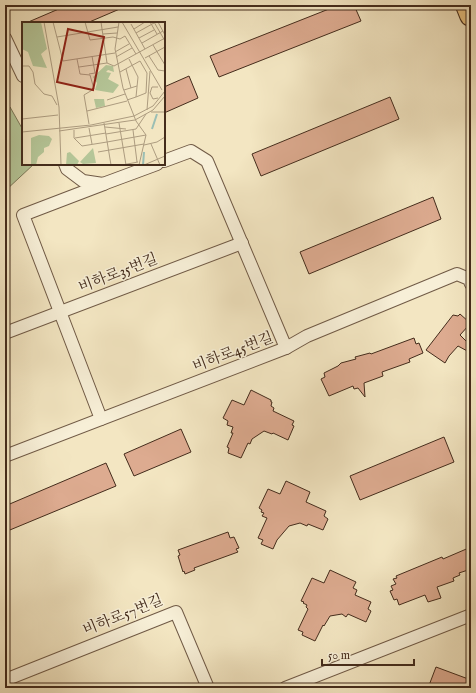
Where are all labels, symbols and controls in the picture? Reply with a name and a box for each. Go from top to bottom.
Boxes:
inset map [22,22,165,165]
street label: 비하로35번길 [76,249,160,297]
street label: 비하로45번길 [190,328,276,376]
street label: 비하로57번길 [80,590,166,640]
scale bar [322,641,414,667]
text: 50 m [328,648,350,663]

